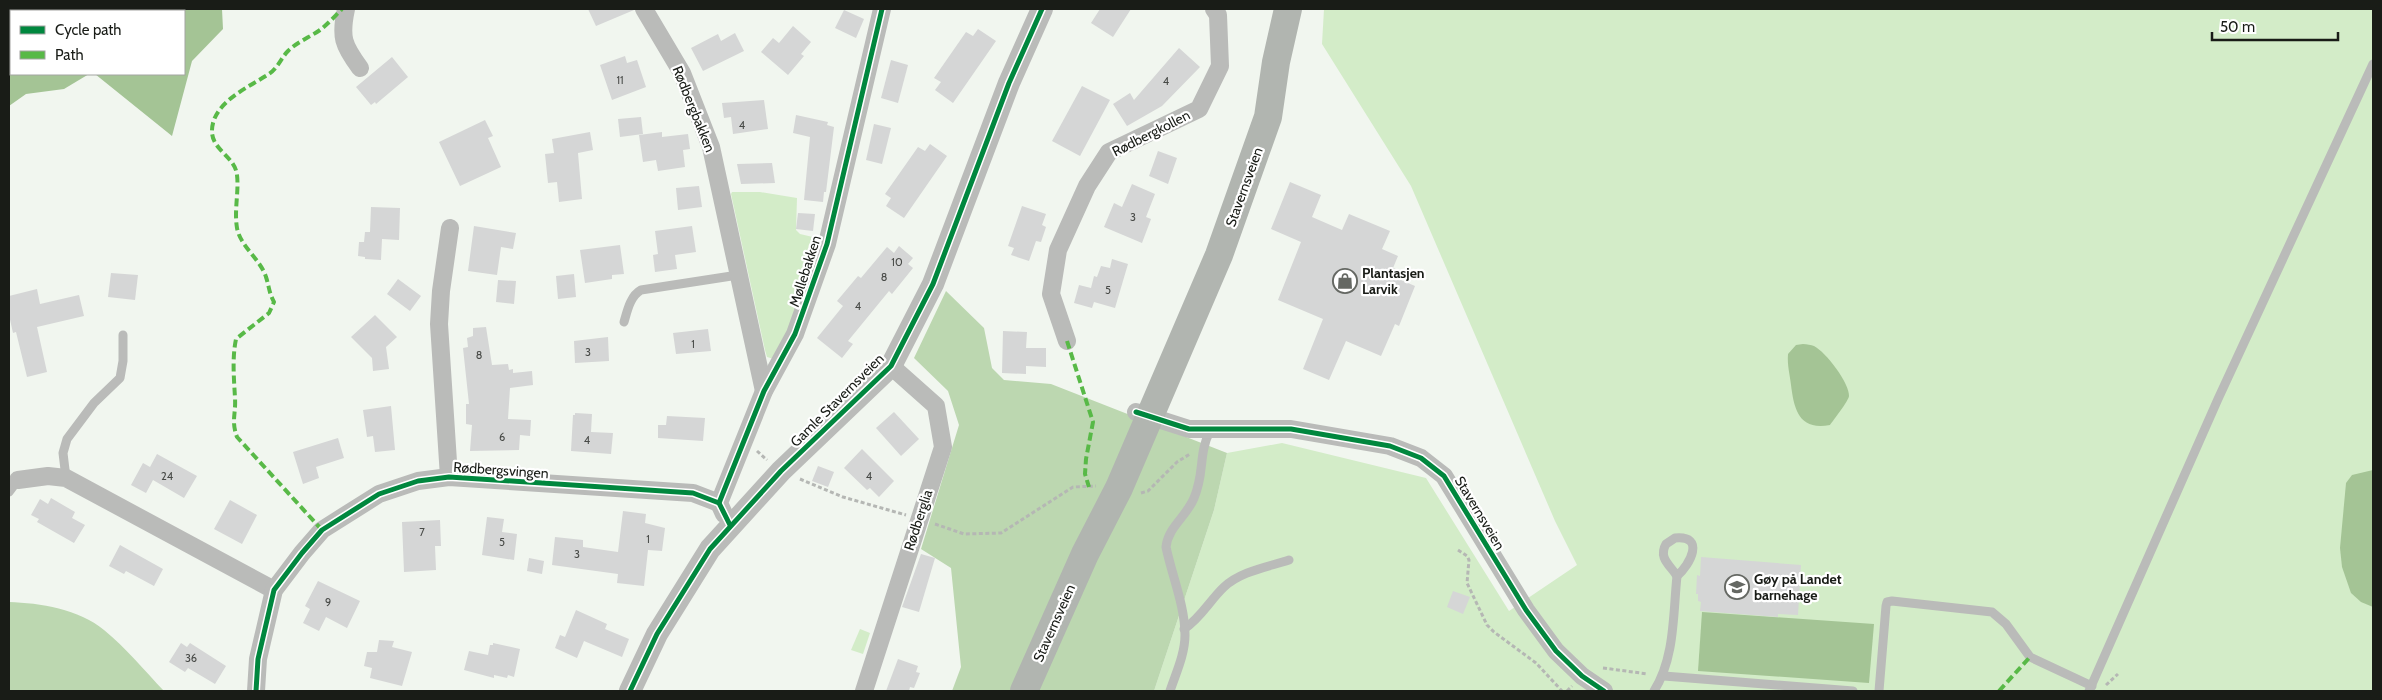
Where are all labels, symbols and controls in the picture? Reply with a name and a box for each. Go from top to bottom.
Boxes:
legend [10,10,185,75]
scale bar [2212,10,2338,42]
text: 50 m [2220,18,2255,36]
text: Cycle path [55,21,121,39]
text: Path [55,46,84,64]
street label: Rødbergbakken [668,63,720,155]
house number: 11 [616,73,624,87]
house number: 4 [1163,74,1170,88]
street label: Rødbergkollen [1109,106,1193,160]
house number: 4 [739,118,746,132]
street label: Stavernsveien [1221,145,1267,229]
house number: 3 [1130,210,1136,224]
street label: Møllebakken [785,233,825,309]
house number: 10 [891,255,903,269]
place label: Plantasjen Larvik [1362,264,1425,298]
shop icon: Plantasjen Larvik [1332,268,1358,294]
house number: 8 [881,270,887,284]
house number: 5 [1105,283,1111,297]
house number: 4 [855,299,862,313]
house number: 1 [691,337,695,351]
house number: 3 [585,345,591,359]
house number: 8 [476,348,482,362]
street label: Gamle Stavernsveien [786,349,888,451]
house number: 6 [499,430,505,444]
house number: 4 [584,433,591,447]
street label: Rødbergsvingen [453,458,549,482]
house number: 24 [161,469,174,483]
house number: 4 [866,469,873,483]
street label: Stavernsveien [1451,473,1509,553]
street label: Rødberglia [900,487,936,553]
house number: 7 [419,525,425,539]
house number: 1 [646,532,650,546]
house number: 5 [499,535,505,549]
house number: 3 [574,547,580,561]
place label: Gøy på Landet barnehage [1754,570,1842,604]
school or university icon: Gøy på Landet barnehage [1724,574,1750,600]
street label: Stavernsveien [1029,581,1079,665]
house number: 9 [325,595,331,609]
house number: 36 [185,651,197,665]

